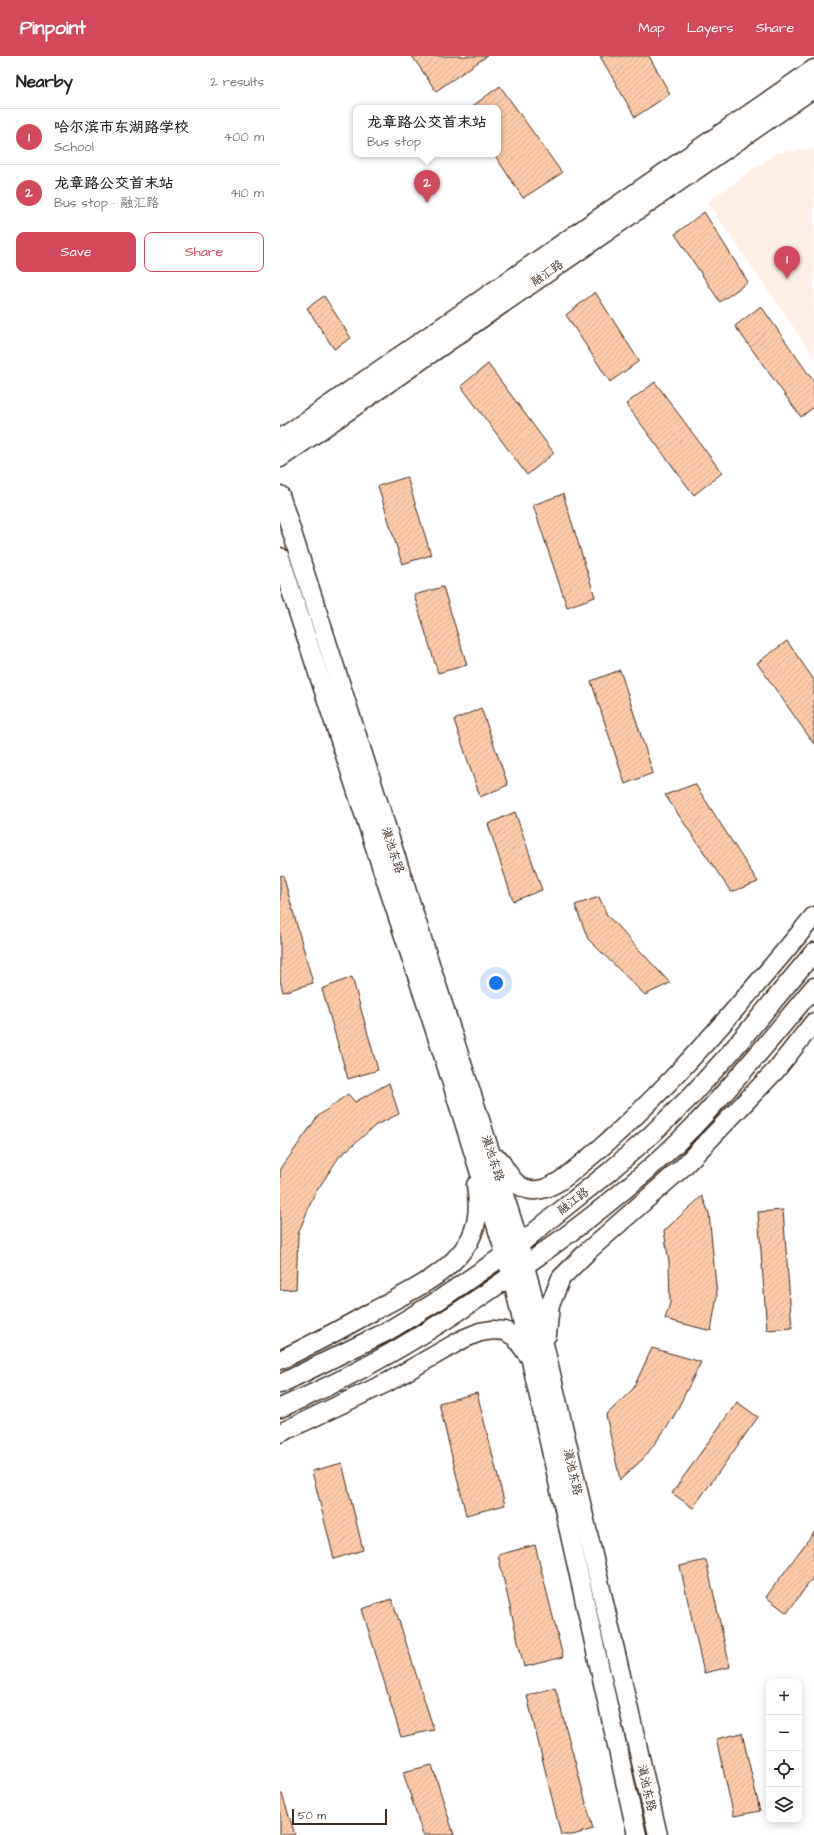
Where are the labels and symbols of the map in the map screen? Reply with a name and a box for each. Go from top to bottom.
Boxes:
pin: 2 [414,170,440,203]
pin: 1 [774,246,800,279]
street label: 融汇路 [528,256,567,291]
street label: 滇池东路 [377,825,408,876]
your location [486,973,506,993]
street label: 滇池东路 [477,1133,508,1184]
street label: 融江路 [554,1184,593,1219]
street label: 滇池东路 [559,1447,586,1497]
street label: 滇池东路 [633,1763,660,1813]
scale bar [292,1807,387,1826]

